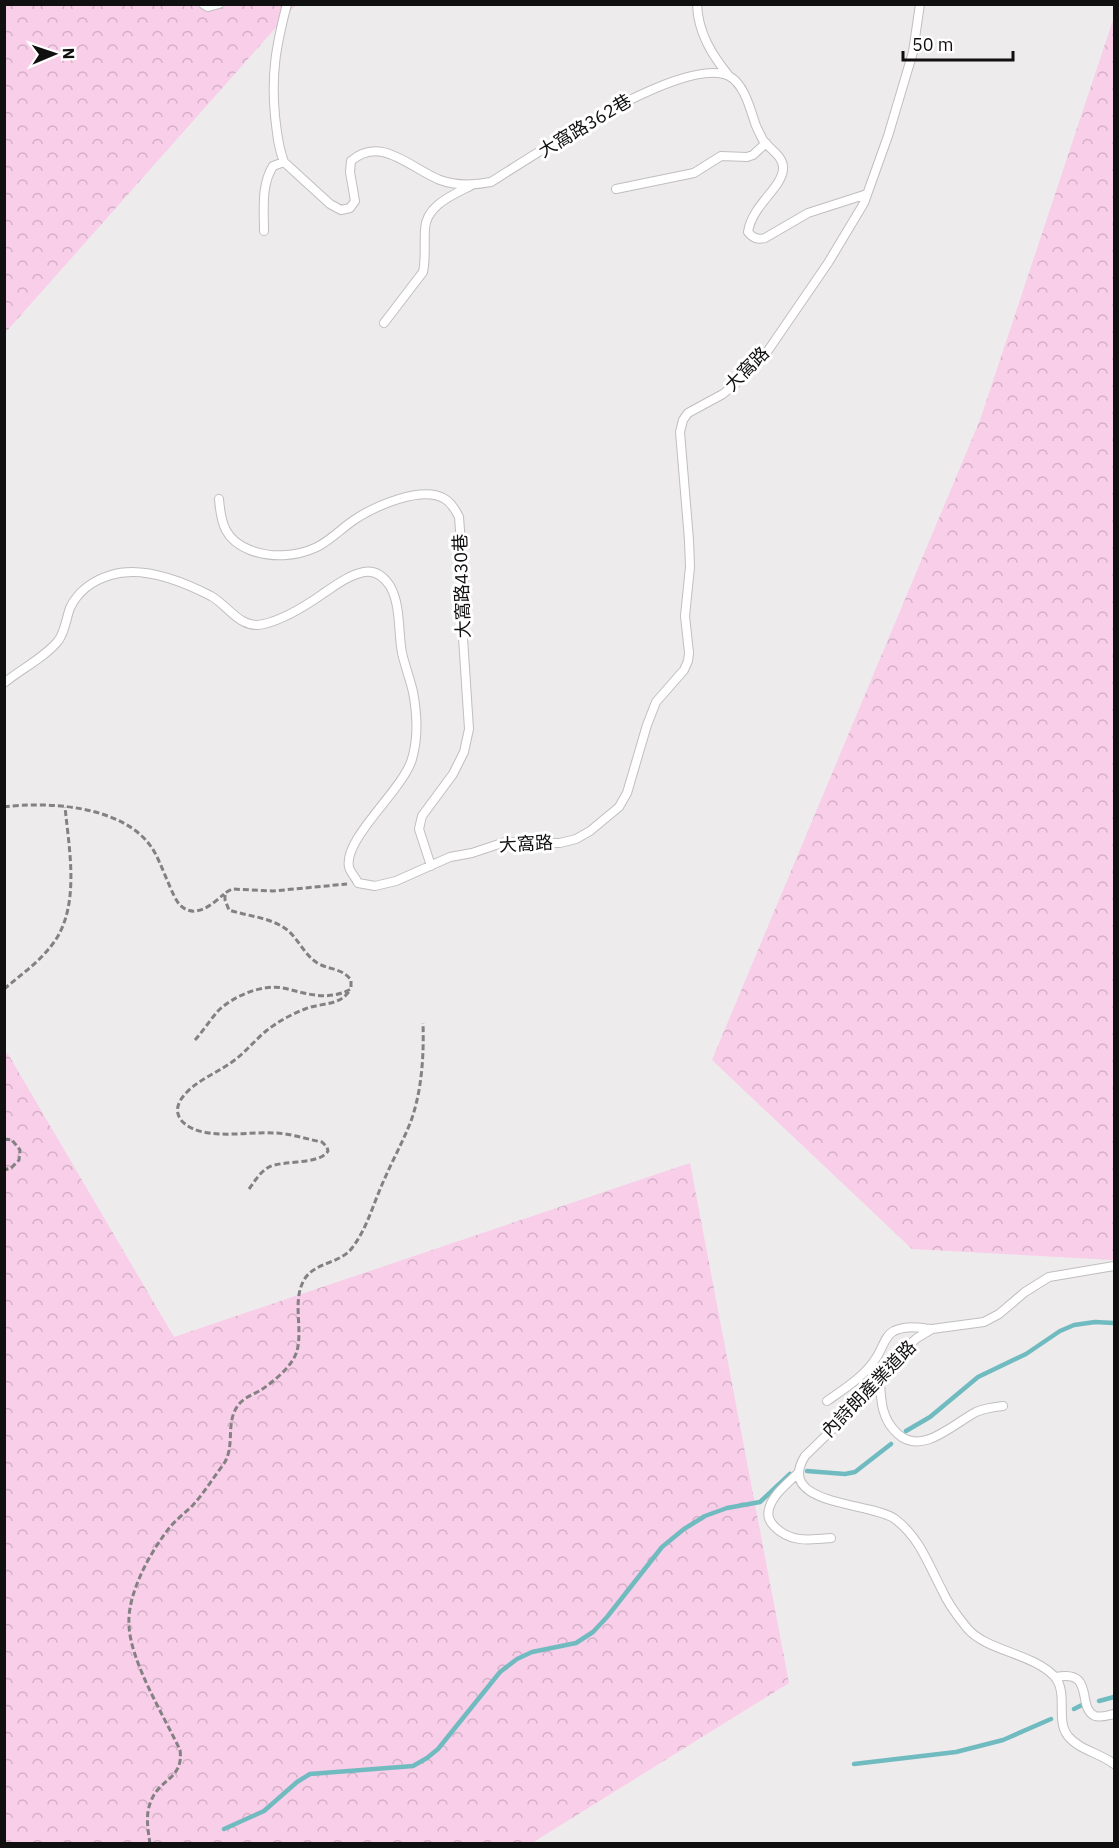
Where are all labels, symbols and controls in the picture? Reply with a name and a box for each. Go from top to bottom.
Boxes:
north arrow [24,24,84,84]
scale bar [903,24,1012,62]
text: 50 m [912,33,954,56]
text: N [59,47,79,60]
street label: 大窩路362巷 [534,89,635,162]
street label: 大窩路 [719,341,774,396]
street label: 大窩路430巷 [448,533,475,639]
street label: 大窩路 [498,831,554,856]
street label: 內詩朗產業道路 [817,1335,921,1442]

